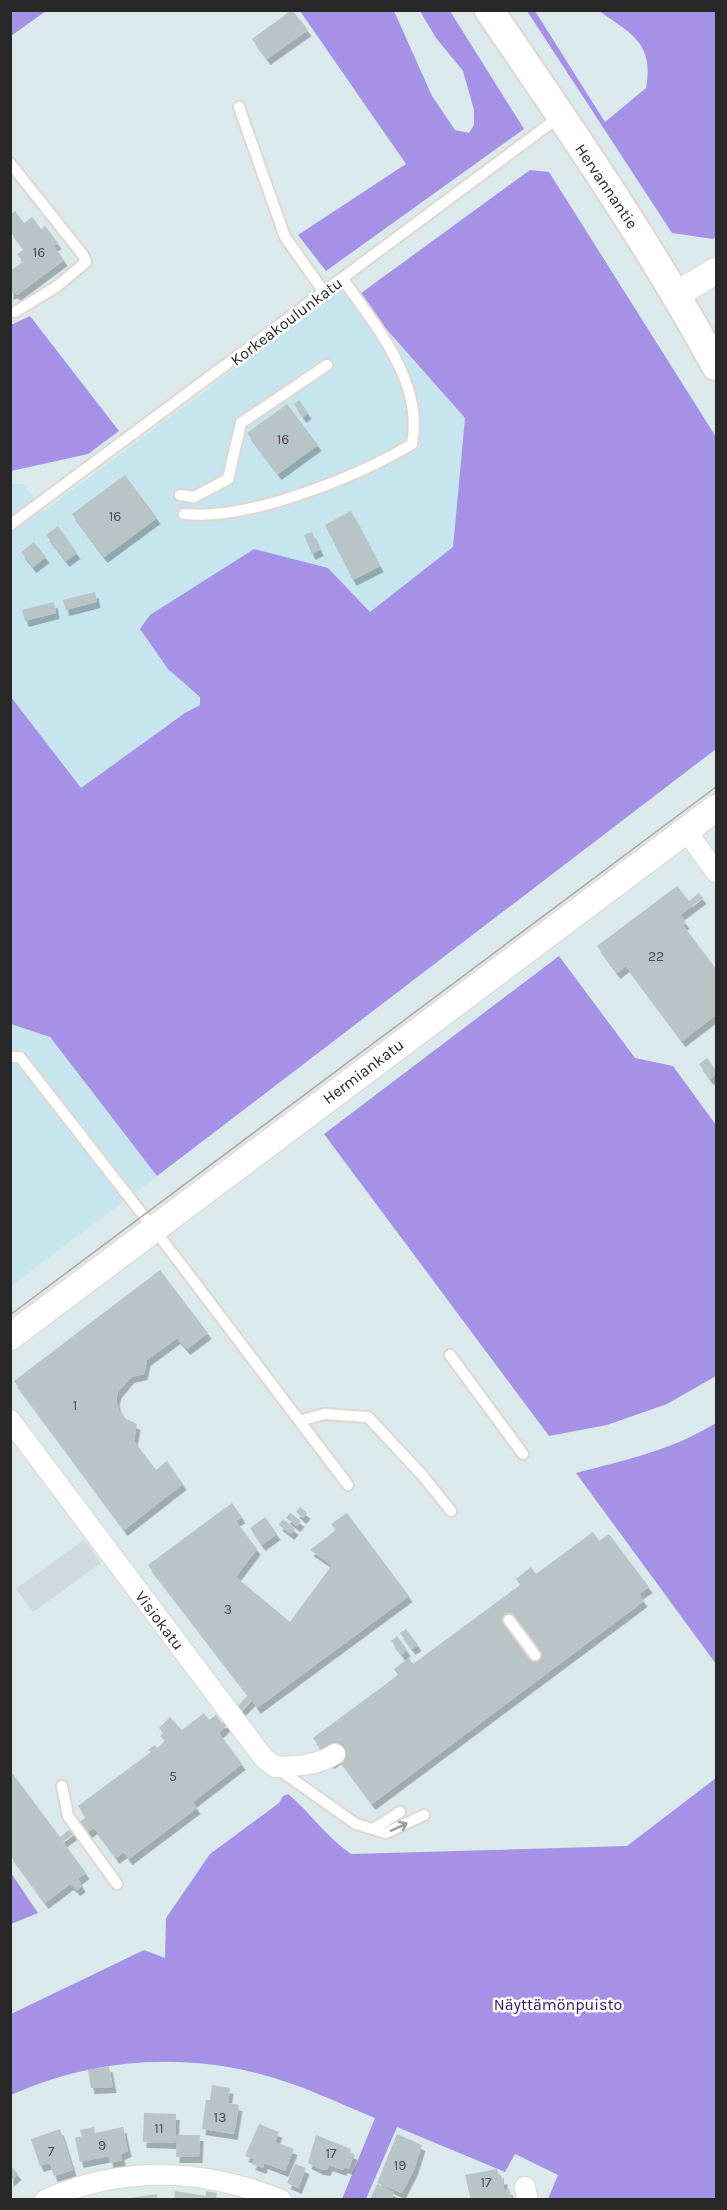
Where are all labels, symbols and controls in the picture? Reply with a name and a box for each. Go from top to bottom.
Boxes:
street label: Hervannantie [571,140,642,232]
house number: 16 [33,244,45,261]
street label: Korkeakoulunkatu [227,273,346,370]
house number: 16 [277,431,289,448]
house number: 16 [109,508,121,525]
house number: 22 [648,948,664,965]
street label: Hermiankatu [319,1035,408,1108]
house number: 1 [73,1397,77,1414]
street label: Visiokatu [131,1587,188,1654]
house number: 3 [224,1601,232,1618]
house number: 5 [169,1768,177,1785]
one-way arrow [389,1820,407,1832]
park label: Näyttämönpuisto [494,1995,622,2014]
house number: 13 [214,2109,226,2126]
house number: 11 [154,2120,164,2137]
house number: 9 [98,2137,106,2154]
house number: 7 [48,2143,55,2160]
house number: 17 [325,2145,337,2162]
house number: 19 [394,2157,406,2174]
house number: 17 [480,2174,492,2191]

